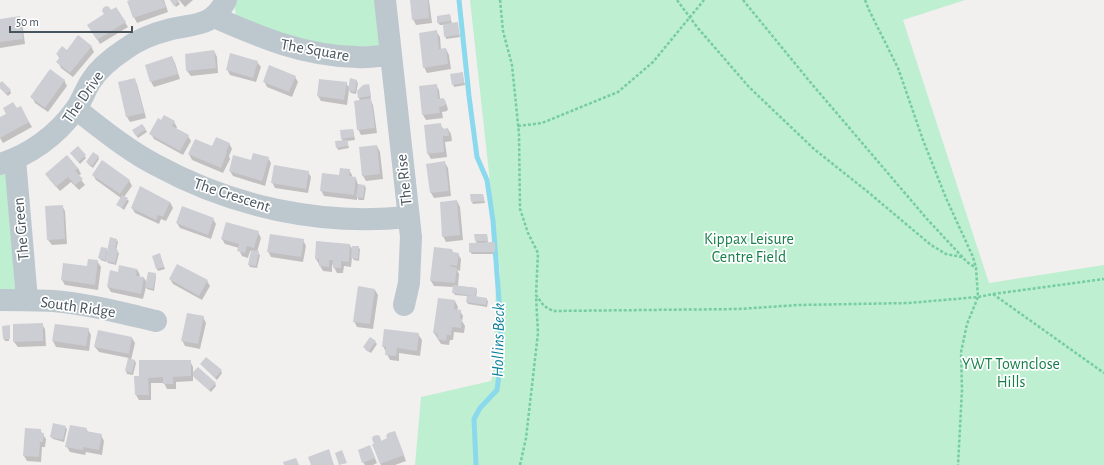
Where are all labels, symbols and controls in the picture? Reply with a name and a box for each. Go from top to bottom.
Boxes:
scale bar [10,8,132,34]
text: 50 m [16,16,39,28]
street label: The Square [279,36,351,64]
street label: The Drive [59,68,107,126]
street label: The Rise [393,153,415,207]
street label: The Crescent [192,175,272,215]
street label: The Green [10,197,32,261]
park label: Kippax Leisure Centre Field [704,231,794,265]
street label: South Ridge [39,294,117,320]
water label: Hollins Beck [489,303,507,377]
park label: YWT Townclose Hills [962,356,1060,390]

